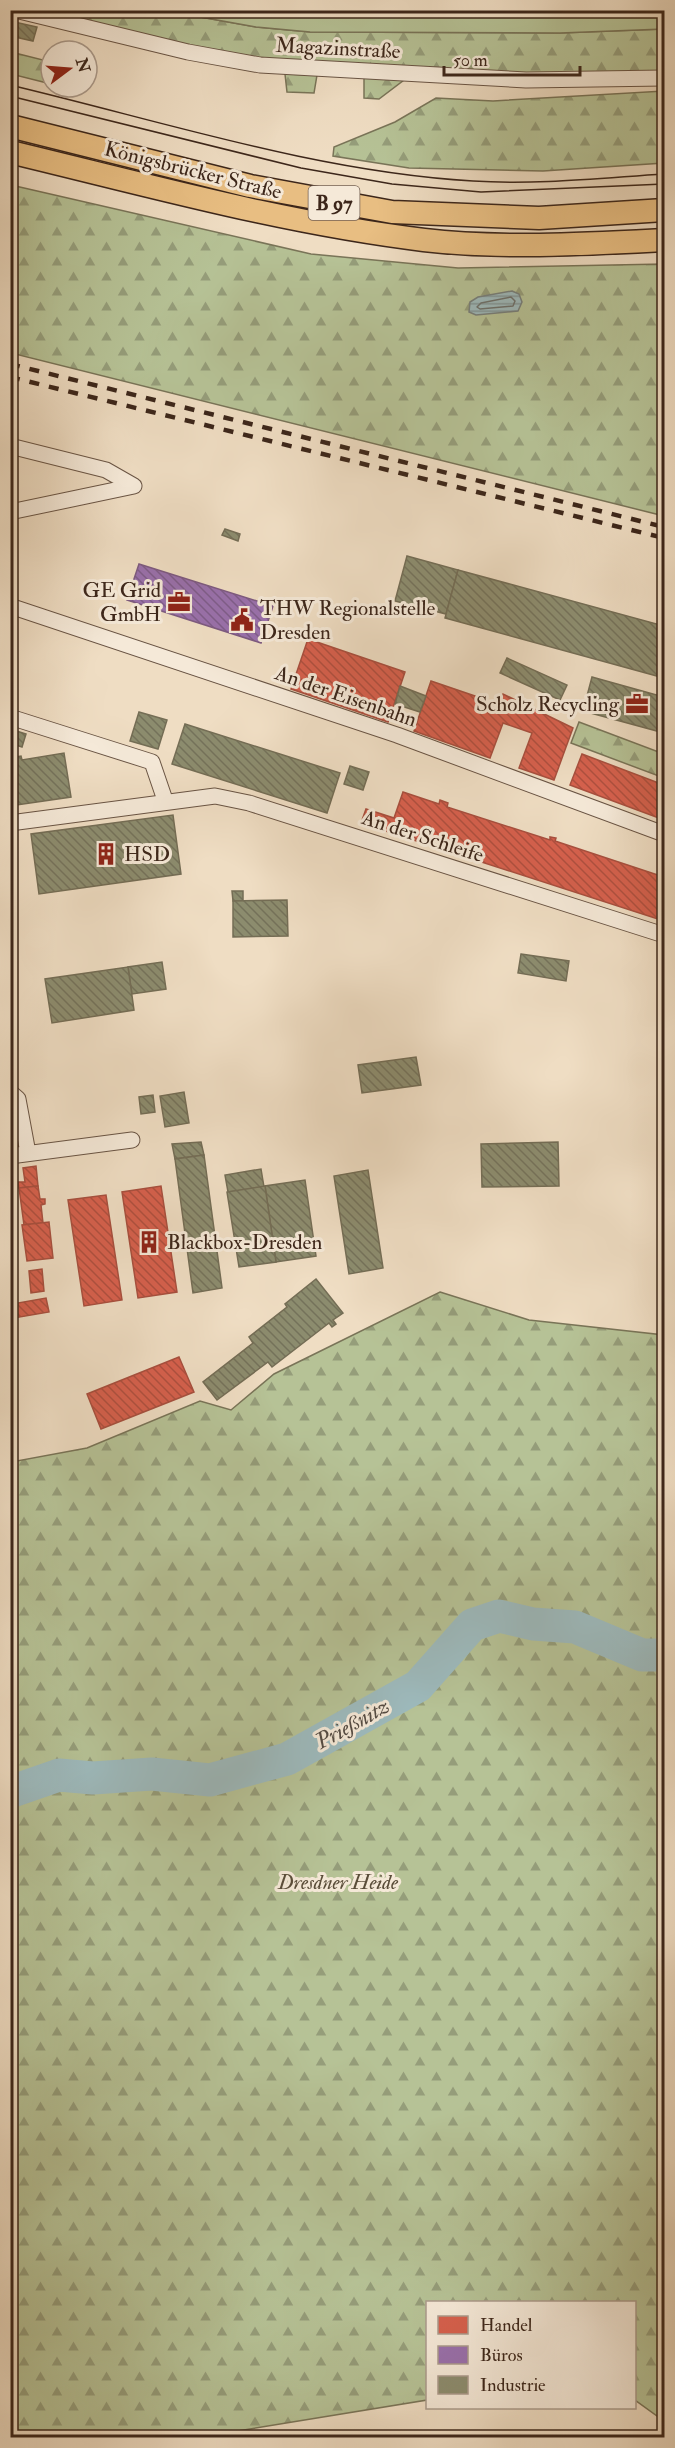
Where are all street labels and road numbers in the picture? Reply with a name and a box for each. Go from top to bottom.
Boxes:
street label: Magazinstraße [275,32,401,65]
street label: Königsbrücker Straße [102,135,284,206]
road number: B 97 [308,186,360,220]
street label: An der Eisenbahn [270,659,420,733]
street label: An der Schleife [358,804,487,869]

